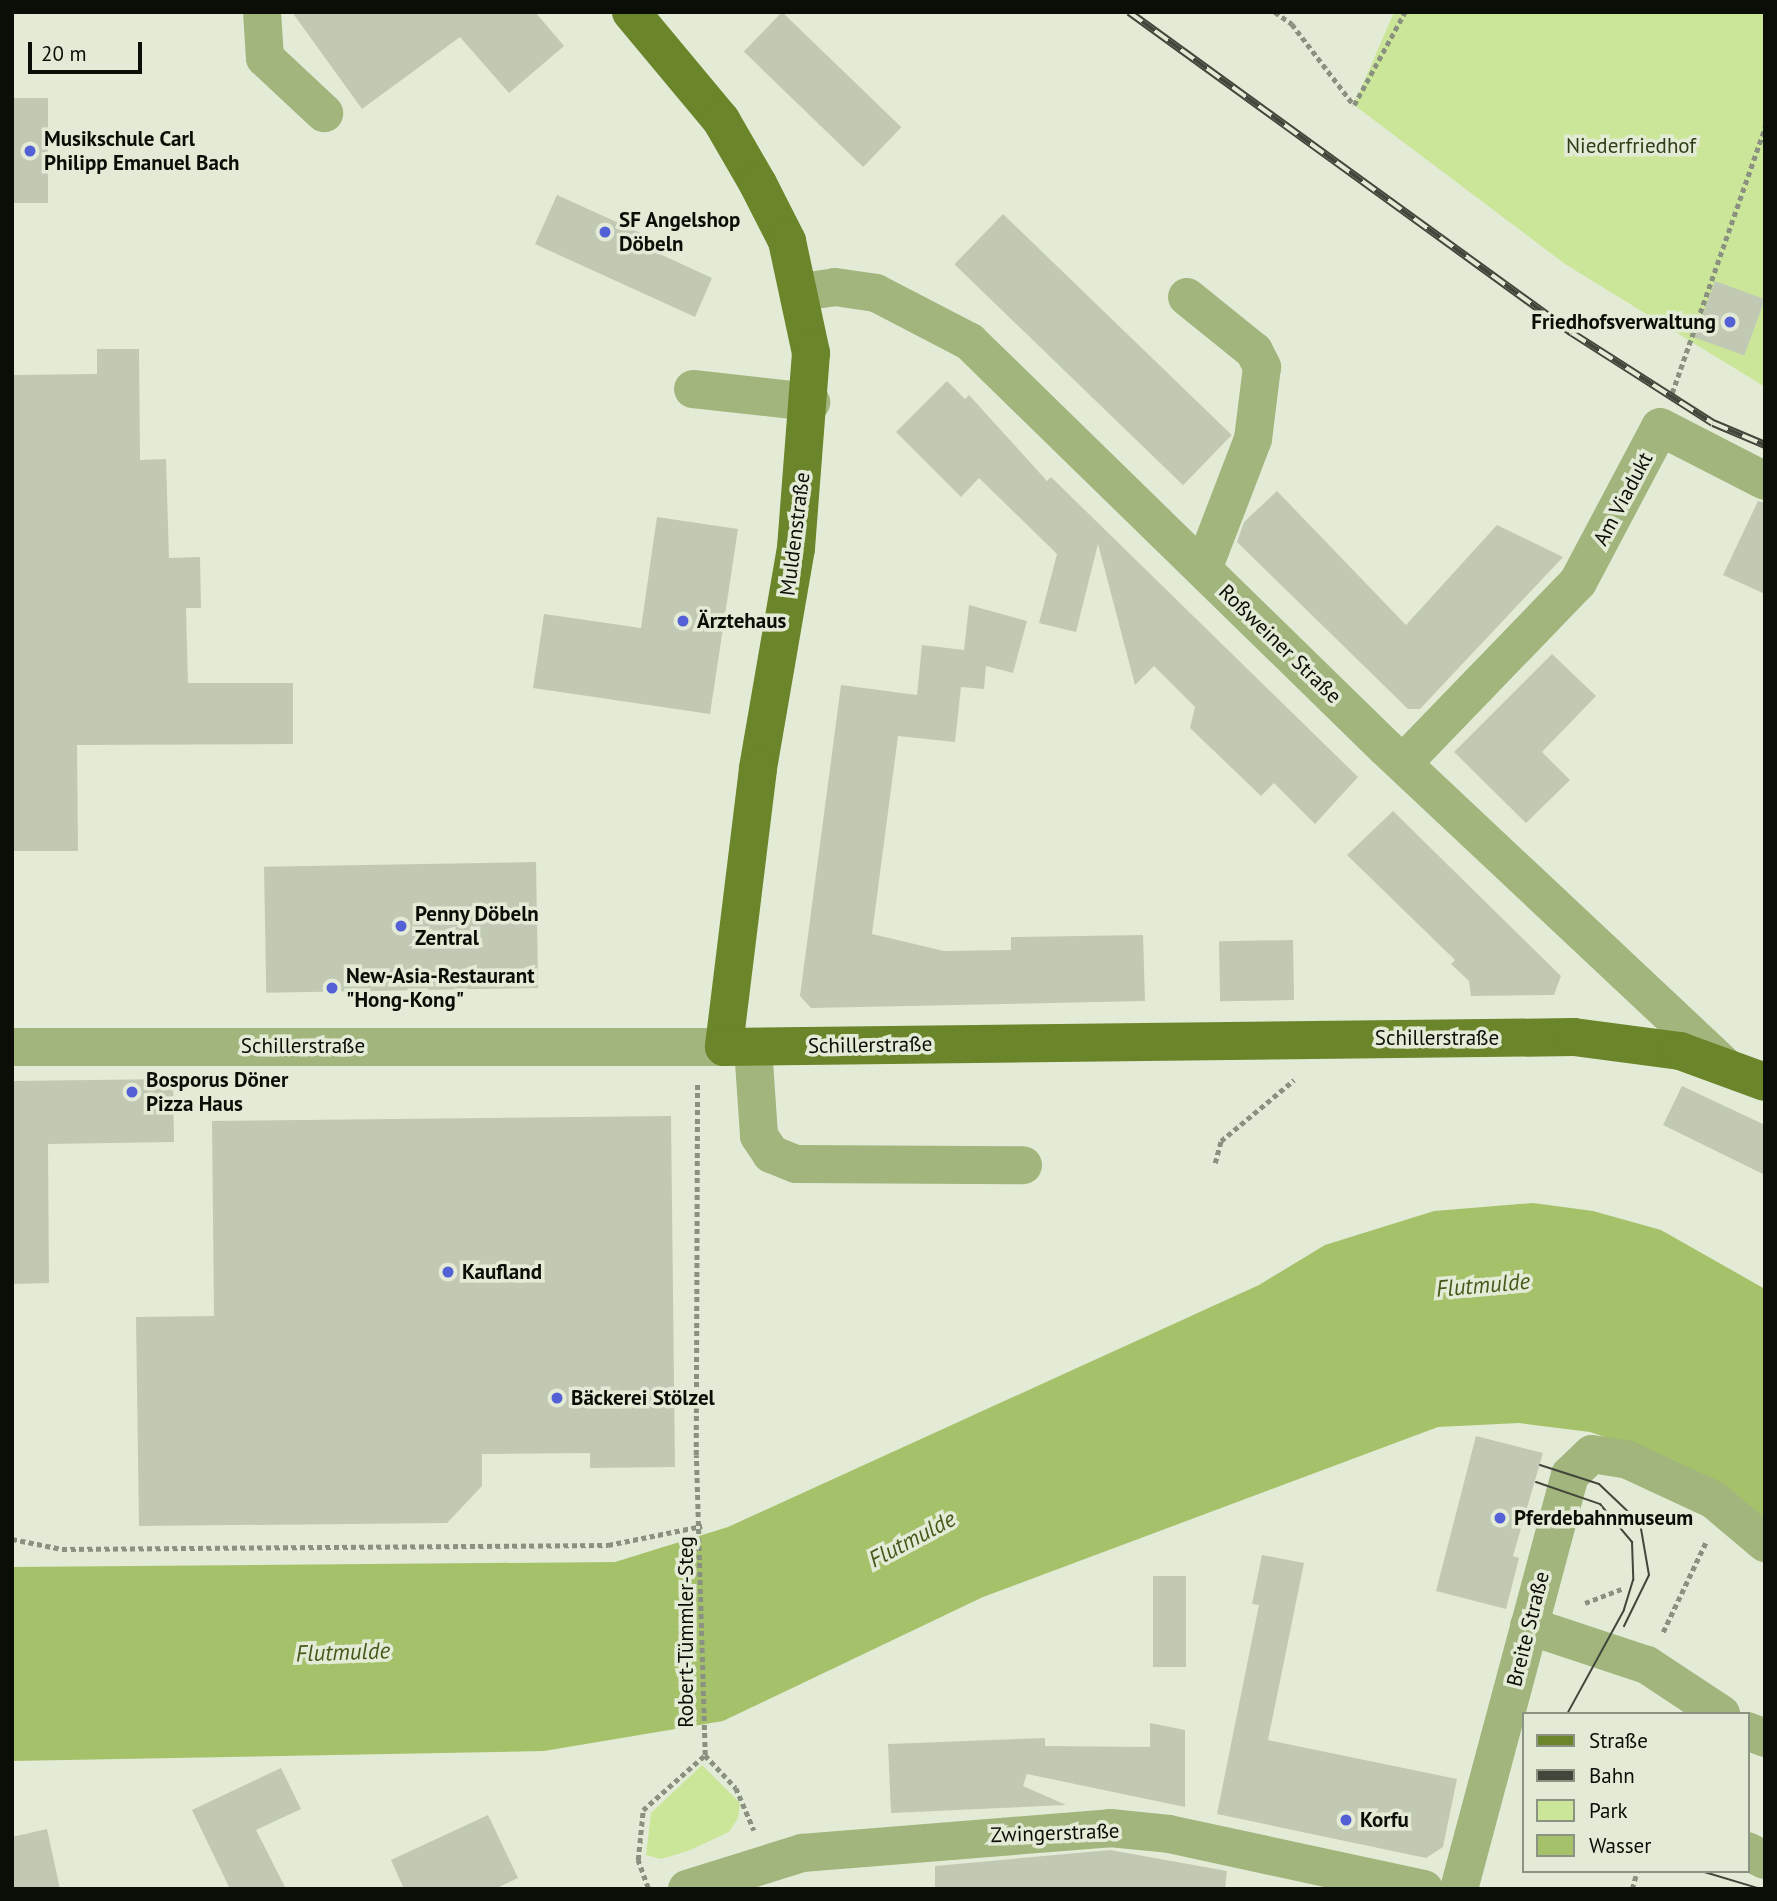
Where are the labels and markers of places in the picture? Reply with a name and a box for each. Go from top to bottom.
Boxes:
place label: Musikschule Carl Philipp Emanuel Bach [44,126,239,176]
marker: Musikschule Carl Philipp Emanuel Bach [22,143,38,159]
place label: SF Angelshop Döbeln [619,207,741,257]
marker: SF Angelshop Döbeln [597,224,613,240]
place label: Friedhofsverwaltung [1531,309,1716,335]
marker: Friedhofsverwaltung [1722,314,1738,330]
place label: Ärztehaus [697,608,786,634]
marker: Ärztehaus [675,613,691,629]
place label: Penny Döbeln Zentral [415,901,540,951]
marker: Penny Döbeln Zentral [393,918,409,934]
place label: New-Asia-Restaurant "Hong-Kong" [346,963,535,1013]
marker: New-Asia-Restaurant "Hong-Kong" [324,980,340,996]
place label: Bosporus Döner Pizza Haus [146,1067,288,1117]
marker: Bosporus Döner Pizza Haus [124,1084,140,1100]
place label: Kaufland [462,1259,542,1285]
marker: Kaufland [440,1264,456,1280]
place label: Bäckerei Stölzel [571,1385,715,1411]
marker: Bäckerei Stölzel [549,1390,565,1406]
place label: Pferdebahnmuseum [1514,1505,1693,1531]
marker: Pferdebahnmuseum [1492,1510,1508,1526]
place label: Korfu [1360,1807,1409,1833]
marker: Korfu [1338,1812,1354,1828]

